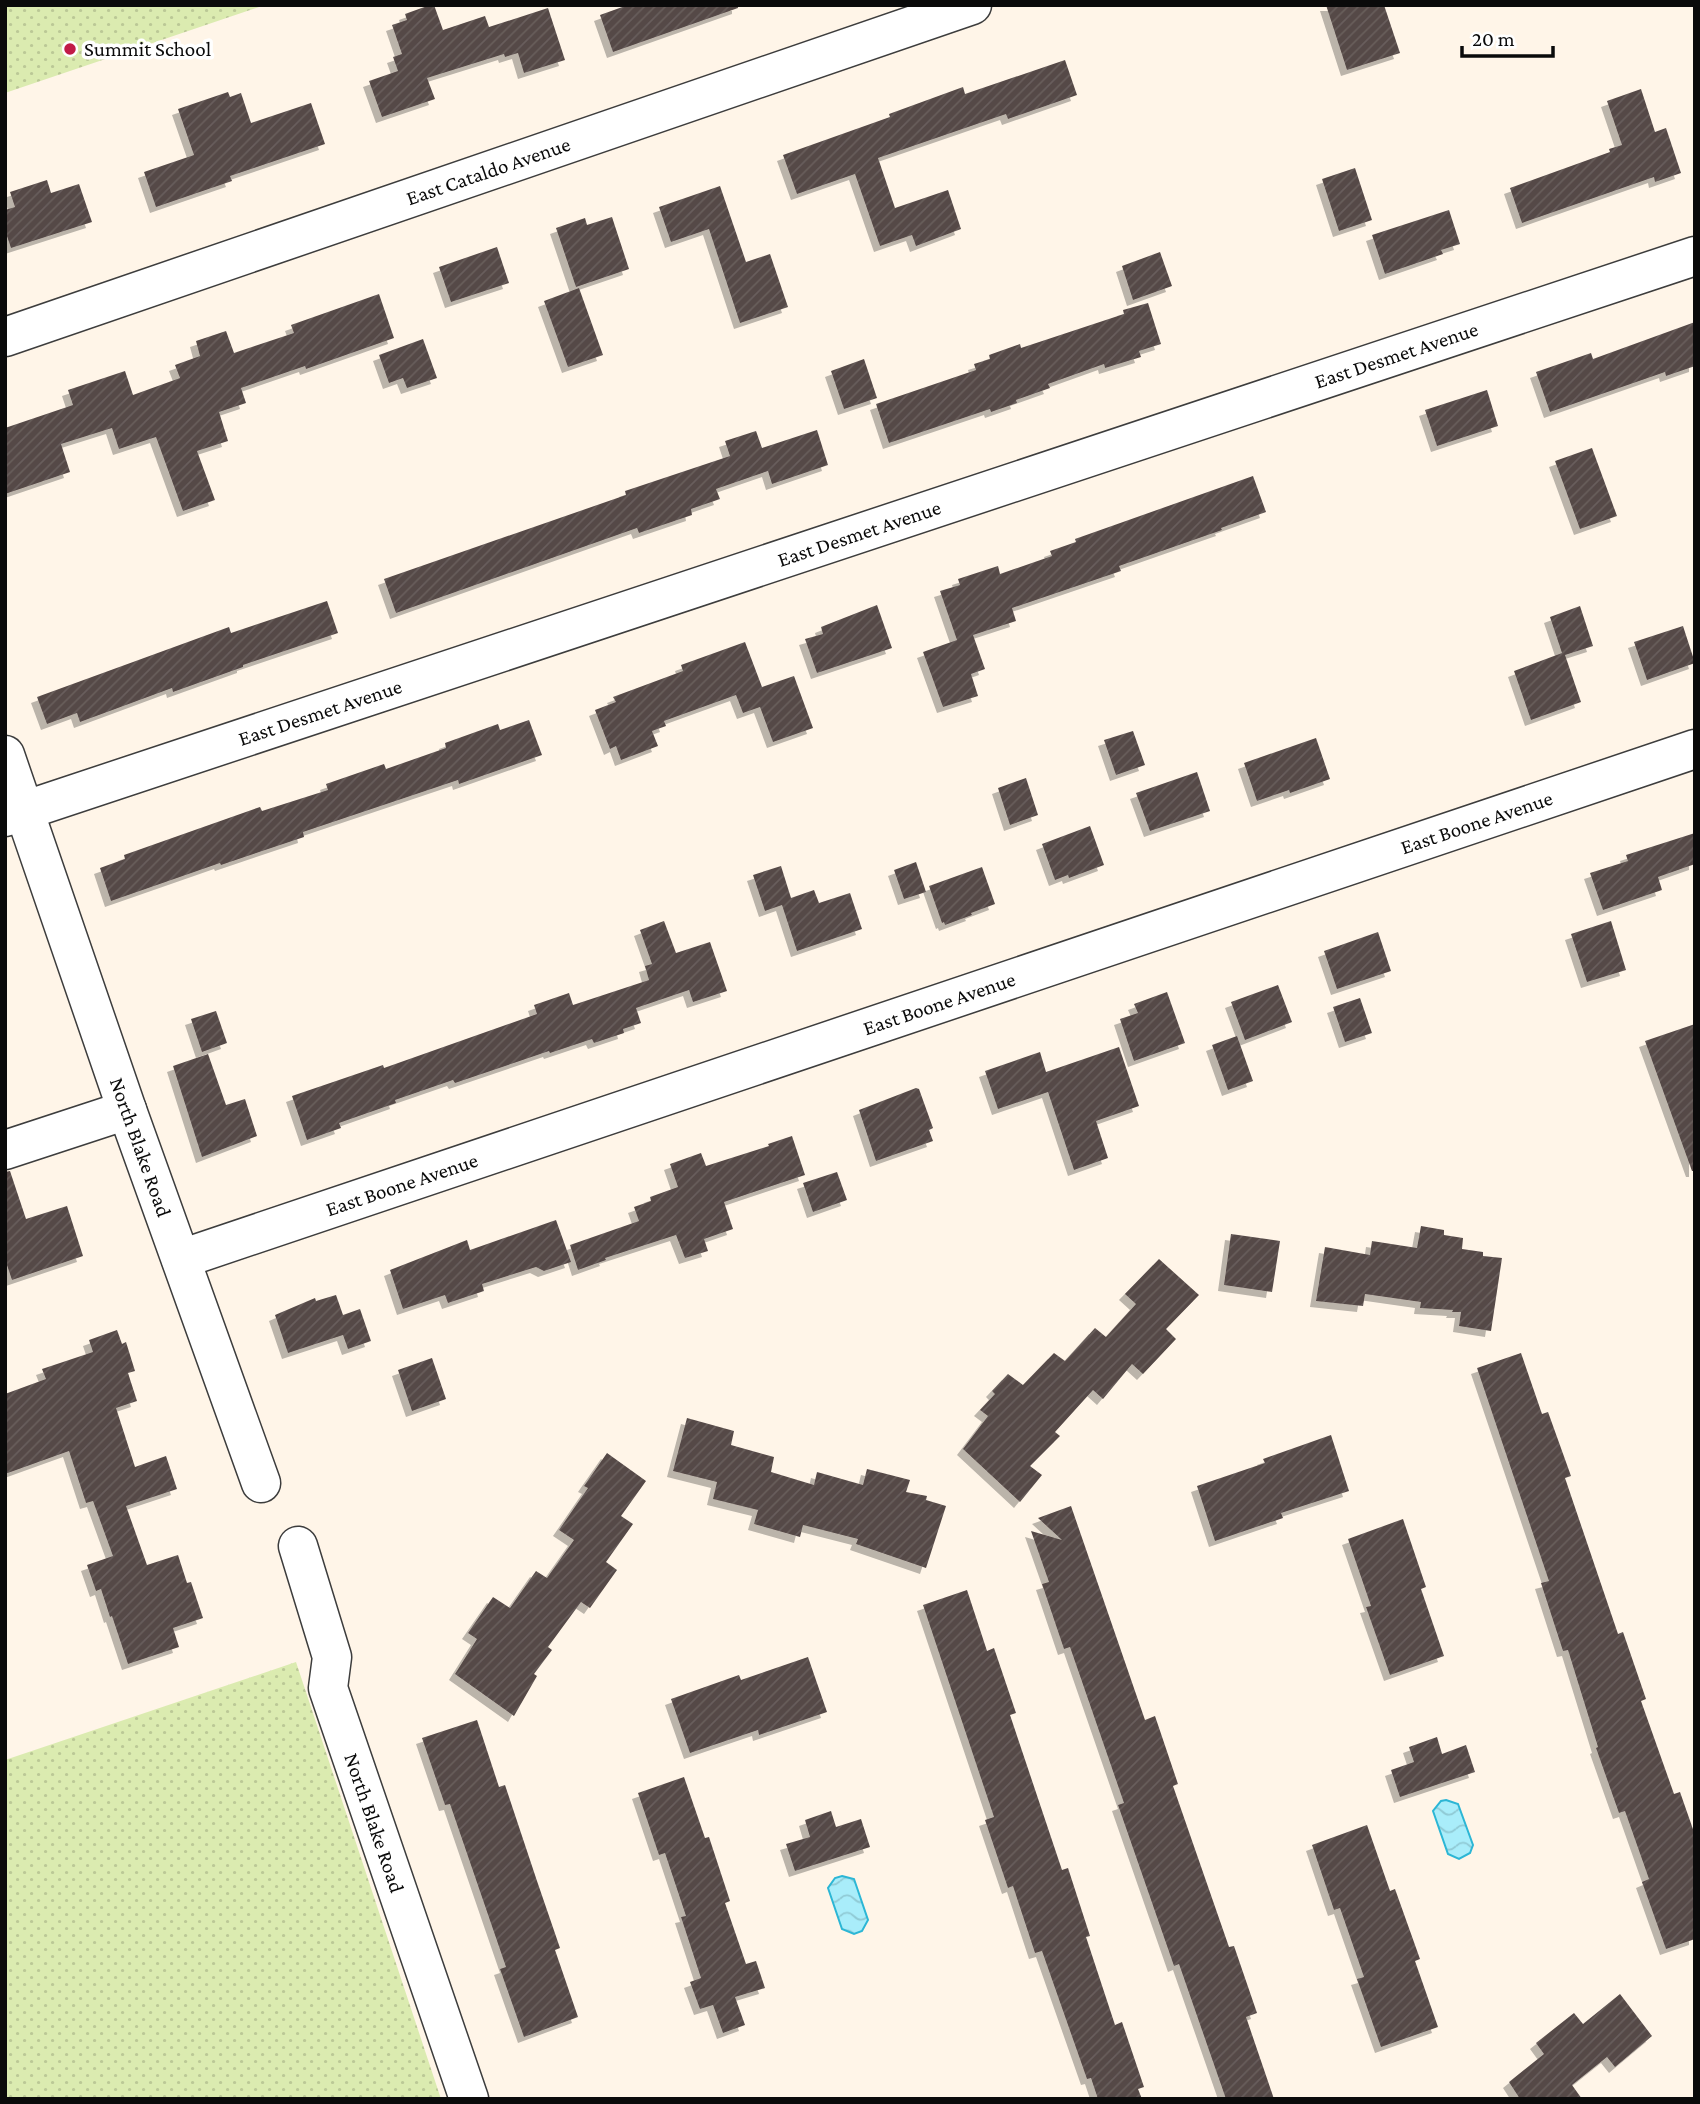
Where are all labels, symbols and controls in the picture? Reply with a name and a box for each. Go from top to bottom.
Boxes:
scale bar [1462,14,1553,58]
text: 20 m [1472,27,1515,51]
place label: Summit School [84,37,211,61]
marker: Summit School [62,41,78,57]
street label: East Cataldo Avenue [403,132,573,210]
street label: East Desmet Avenue [1312,317,1481,393]
street label: East Desmet Avenue [774,495,944,572]
street label: East Desmet Avenue [235,674,405,751]
street label: East Boone Avenue [1397,786,1556,859]
street label: East Boone Avenue [860,967,1018,1040]
street label: North Blake Road [105,1074,176,1220]
street label: East Boone Avenue [323,1148,481,1221]
street label: North Blake Road [339,1750,409,1896]

